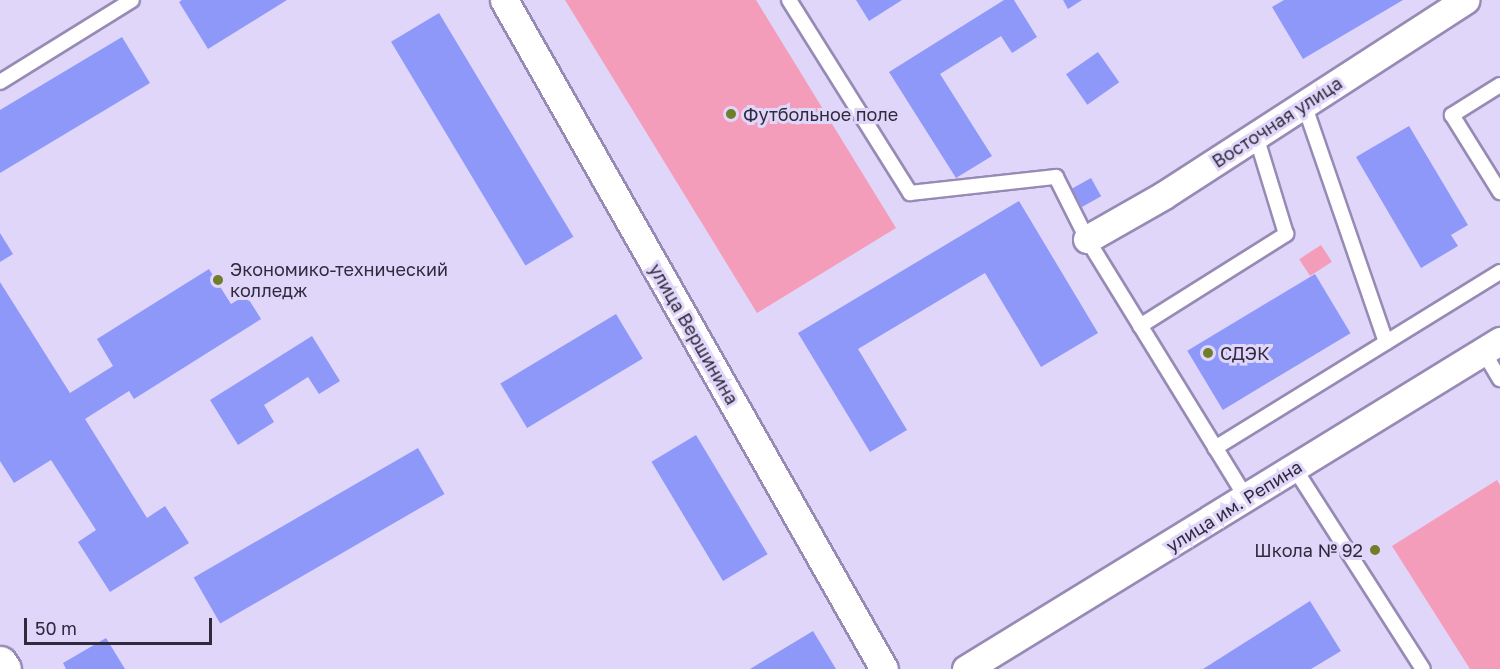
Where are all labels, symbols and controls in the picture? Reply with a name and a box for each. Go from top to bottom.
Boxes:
street label: Восточная улица [1208,72,1346,172]
place label: Футбольное поле [743,103,898,125]
marker: Футбольное поле [724,107,738,121]
place label: Экономико-технический колледж [230,259,448,302]
street label: улица Вершинина [645,260,743,408]
marker: Экономико-технический колледж [211,273,225,287]
place label: СДЭК [1220,342,1269,364]
marker: СДЭК [1201,346,1215,360]
street label: улица им. Репина [1162,455,1306,557]
place label: Школа № 92 [1254,539,1363,561]
marker: Школа № 92 [1368,543,1382,557]
scale bar [27,606,214,644]
text: 50 m [35,617,77,639]

